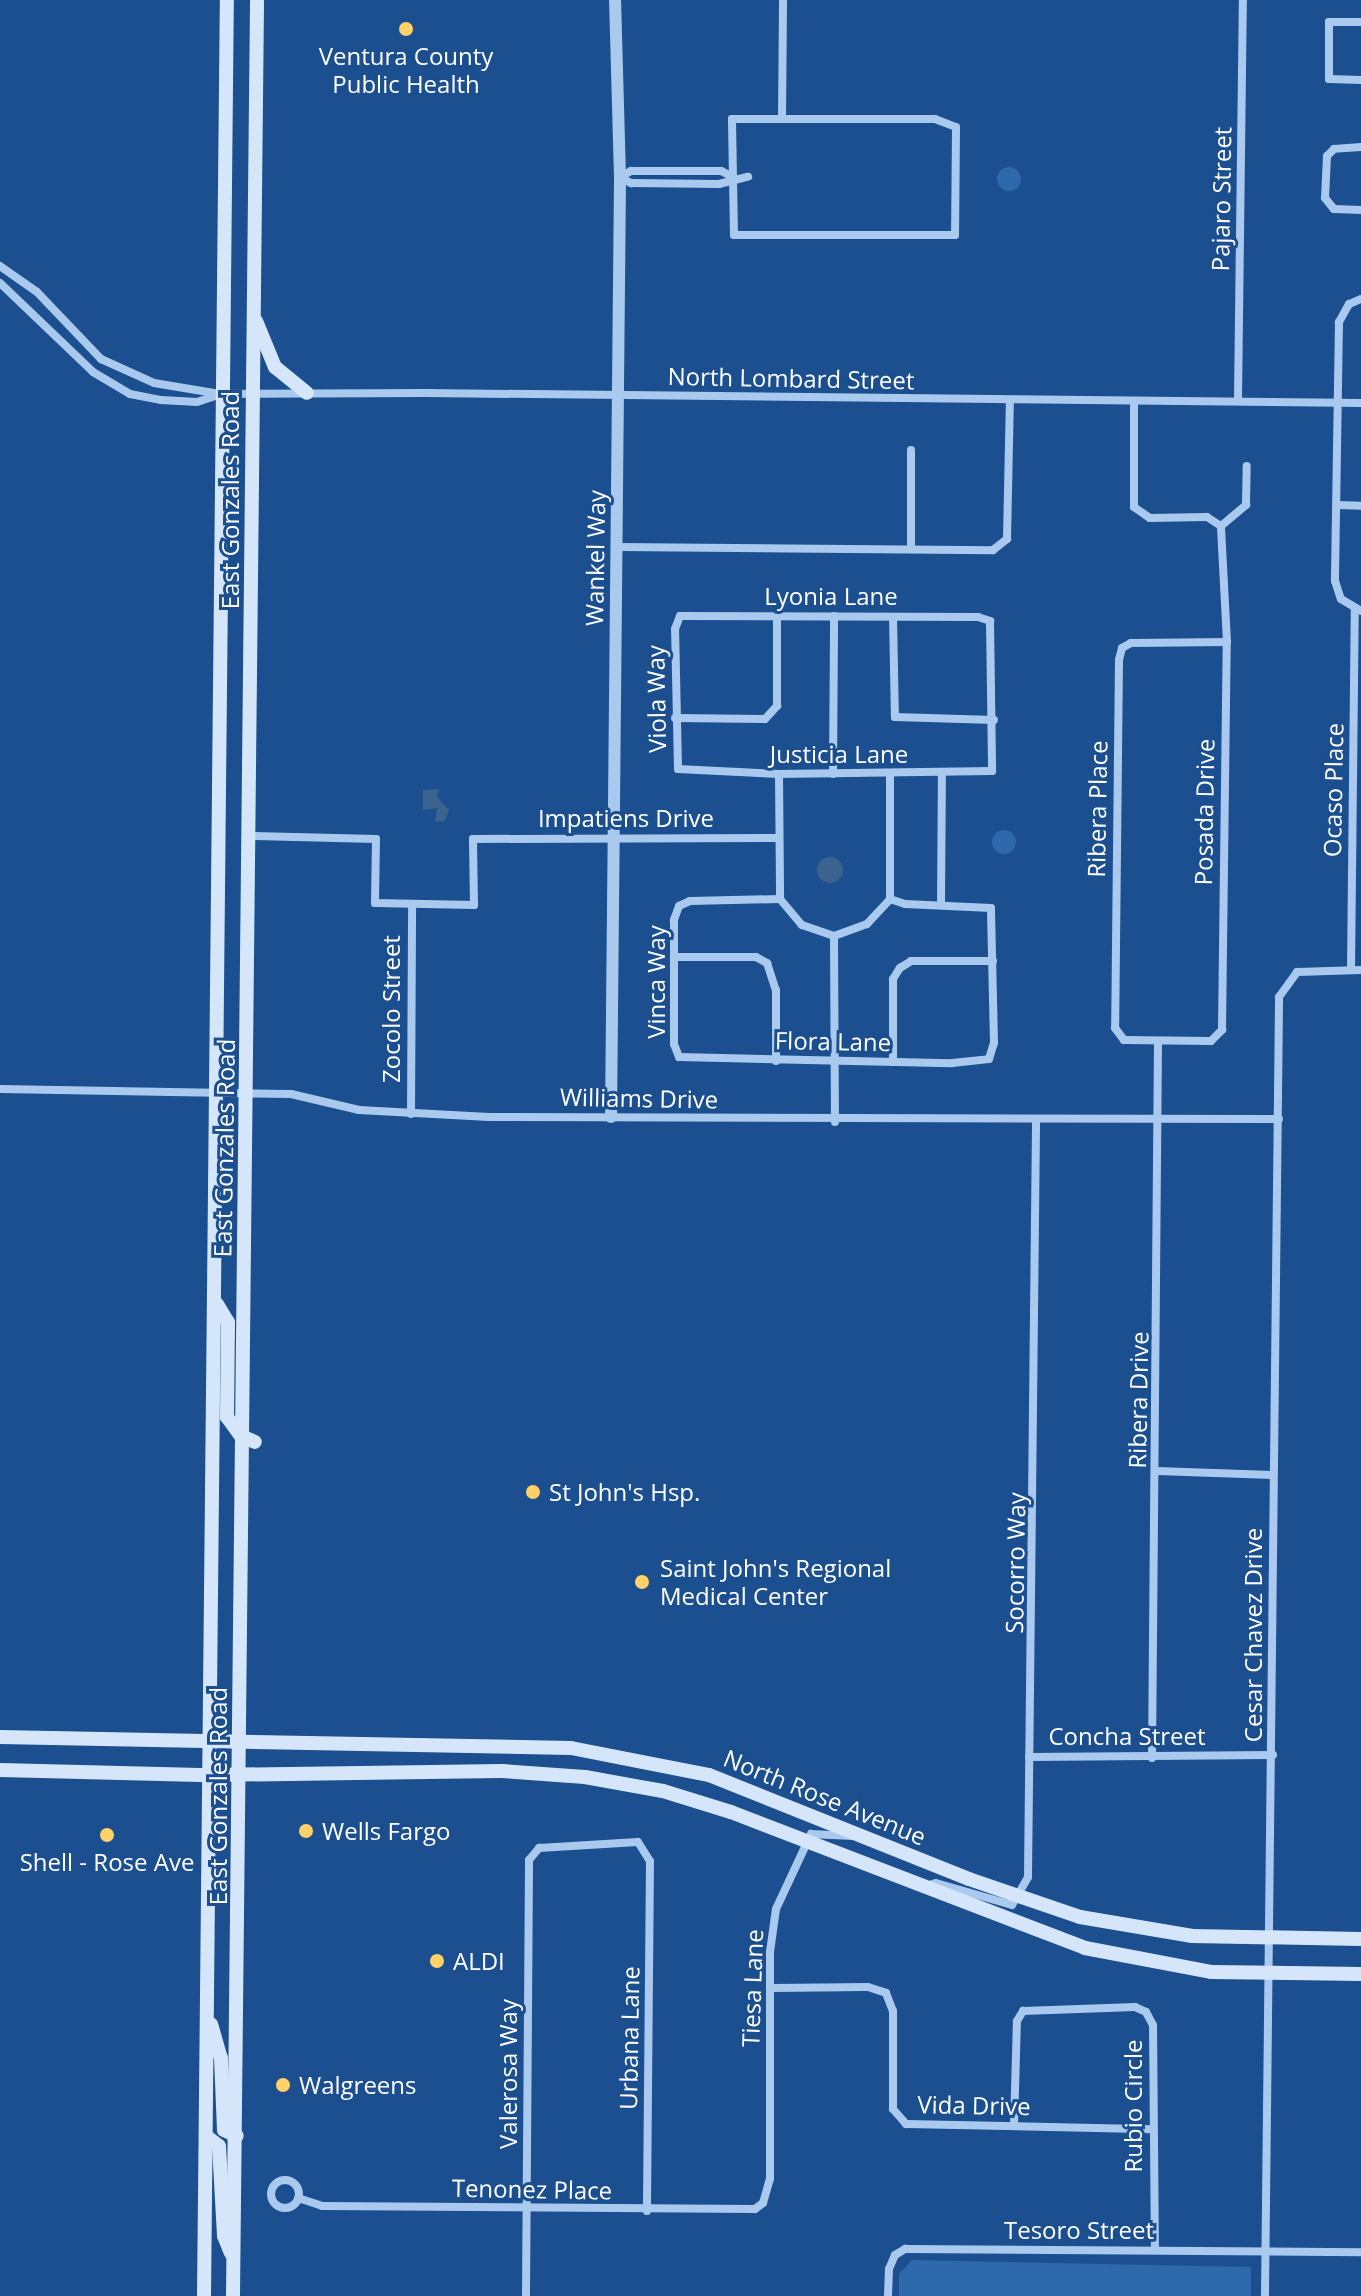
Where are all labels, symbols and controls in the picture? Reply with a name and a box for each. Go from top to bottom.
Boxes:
marker: Ventura County Public Health [397,20,415,38]
place label: Ventura County Public Health [319,42,493,98]
street label: Pajaro Street [1205,126,1237,272]
street label: North Lombard Street [667,361,915,395]
street label: East Gonzales Road [216,391,244,609]
street label: Wankel Way [579,490,611,626]
street label: Lyonia Lane [764,582,898,610]
street label: Viola Way [641,645,671,753]
street label: Ocaso Place [1317,723,1349,857]
street label: Posada Drive [1188,738,1220,886]
street label: Justicia Lane [770,740,908,768]
street label: Ribera Place [1081,740,1113,878]
street label: Impatiens Drive [538,804,714,832]
street label: Vinca Way [642,925,670,1039]
street label: Zocolo Street [377,935,405,1083]
street label: Flora Lane [775,1026,891,1056]
street label: East Gonzales Road [208,1038,240,1258]
street label: Williams Drive [560,1082,718,1114]
street label: Ribera Drive [1122,1331,1154,1469]
place label: St John's Hsp. [549,1478,700,1506]
marker: St John's Hsp. [524,1483,542,1501]
street label: Socorro Way [999,1492,1031,1634]
street label: Cesar Chavez Drive [1239,1528,1267,1742]
place label: Saint John's Regional Medical Center [660,1554,891,1610]
marker: Saint John's Regional Medical Center [631,1571,653,1593]
street label: East Gonzales Road [204,1687,232,1905]
street label: Concha Street [1048,1722,1206,1750]
street label: North Rose Avenue [720,1743,930,1851]
place label: Wells Fargo [322,1817,450,1845]
marker: Wells Fargo [297,1822,315,1840]
marker: Shell - Rose Ave [98,1826,116,1844]
place label: Shell - Rose Ave [20,1848,194,1876]
street label: Tiesa Lane [736,1929,768,2047]
place label: ALDI [453,1947,505,1975]
marker: ALDI [428,1952,446,1970]
street label: Urbana Lane [613,1966,645,2110]
street label: Valerosa Way [494,1999,522,2149]
street label: Rubio Circle [1119,2040,1147,2172]
place label: Walgreens [299,2071,417,2099]
marker: Walgreens [274,2076,292,2094]
street label: Vida Drive [917,2090,1031,2120]
street label: Tenonez Place [452,2173,612,2205]
street label: Tesoro Street [1004,2216,1154,2244]

